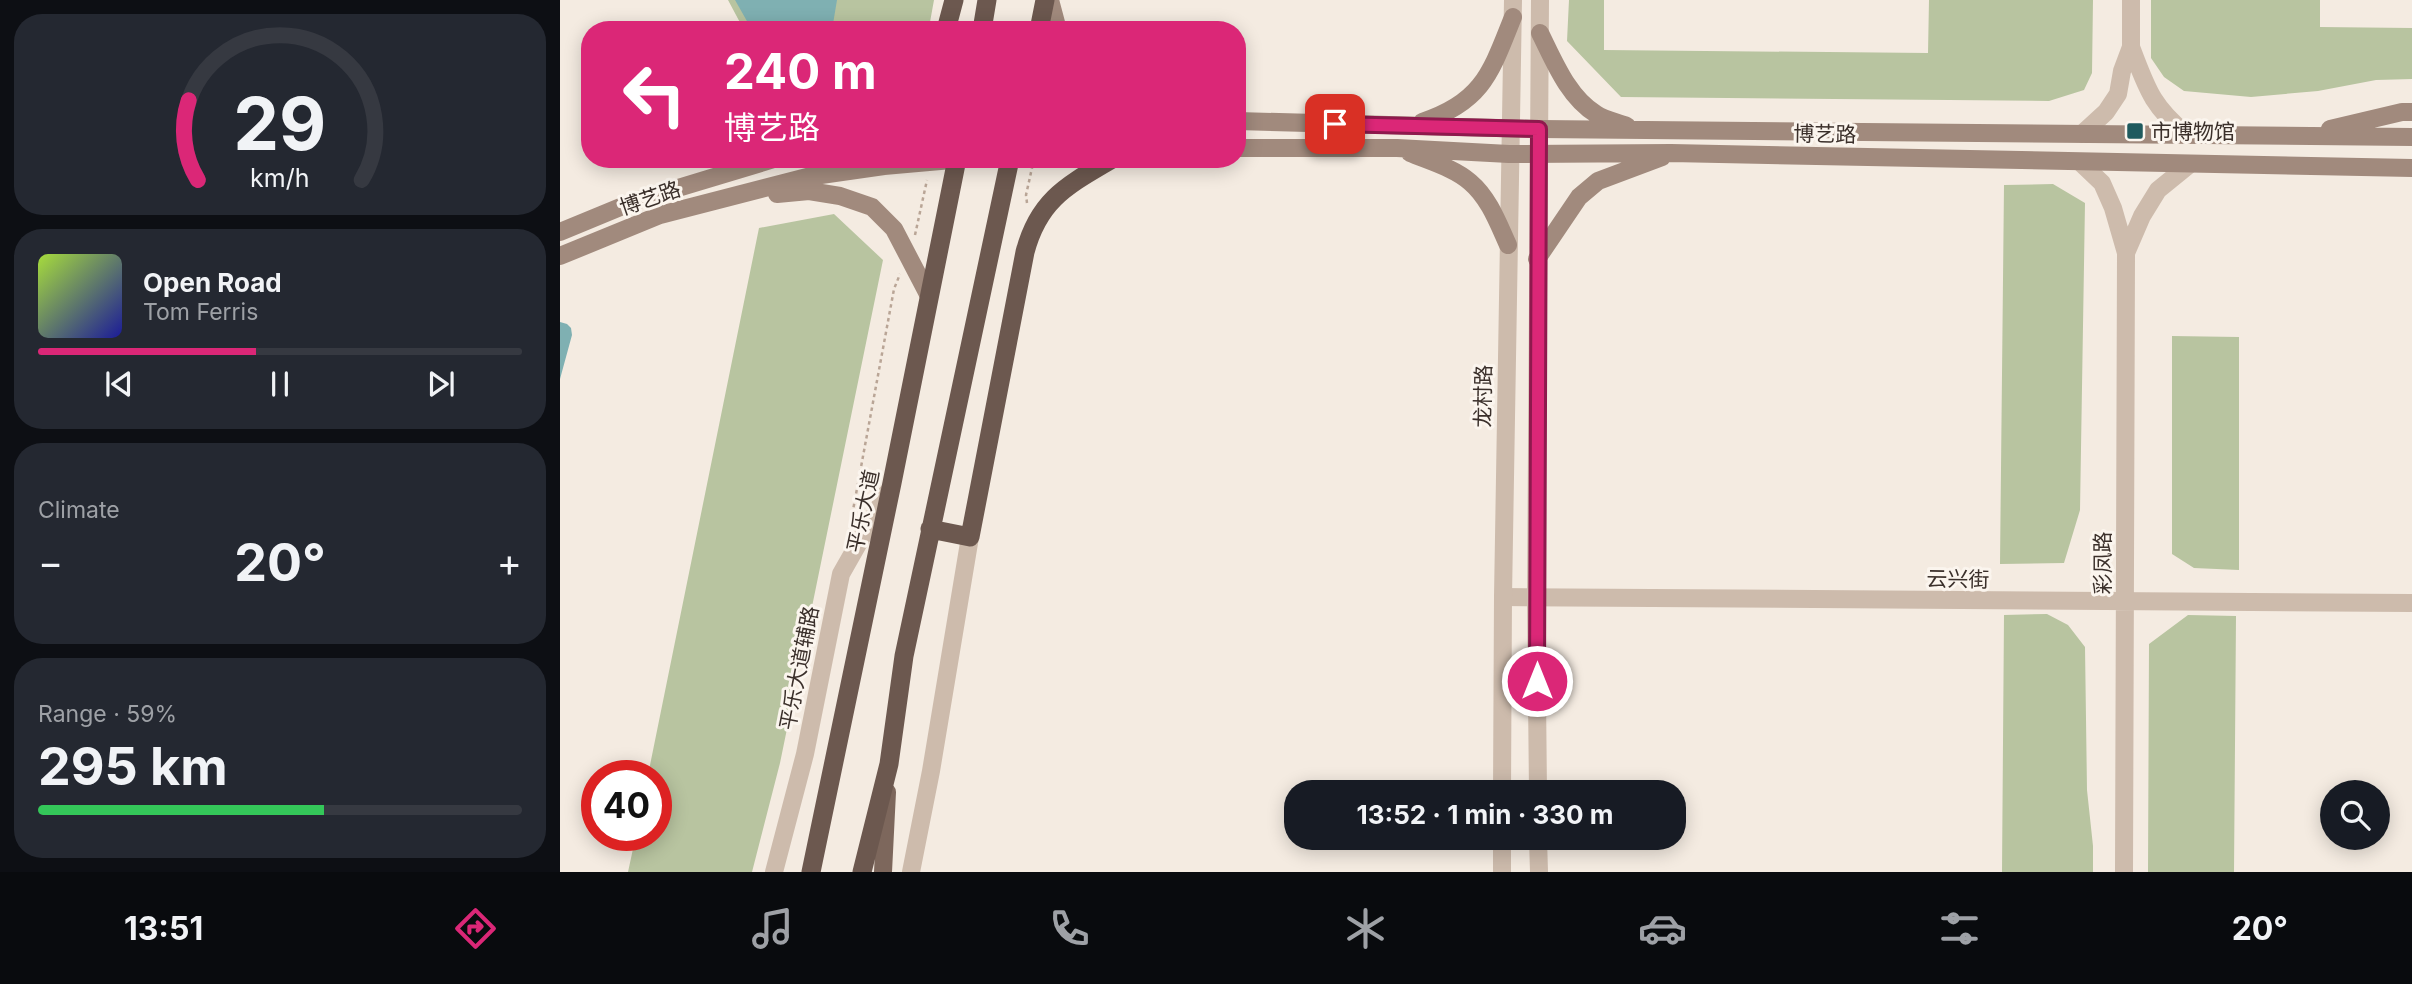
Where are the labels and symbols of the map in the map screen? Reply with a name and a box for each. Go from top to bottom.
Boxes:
pin [1305,94,1365,154]
place label: 市博物馆 [2151,119,2235,144]
street label: 博艺路 [1793,121,1857,147]
marker: 市博物馆 [2125,121,2145,141]
street label: 博艺路 [616,176,684,220]
street label: 龙村路 [1470,364,1496,428]
street label: 平乐大道 [842,467,884,555]
street label: 彩凤路 [2090,532,2115,595]
street label: 云兴街 [1926,566,1990,592]
street label: 平乐大道辅路 [775,604,823,732]
position arrow [1500,644,1574,718]
speed limit sign: 40 [581,760,672,851]

